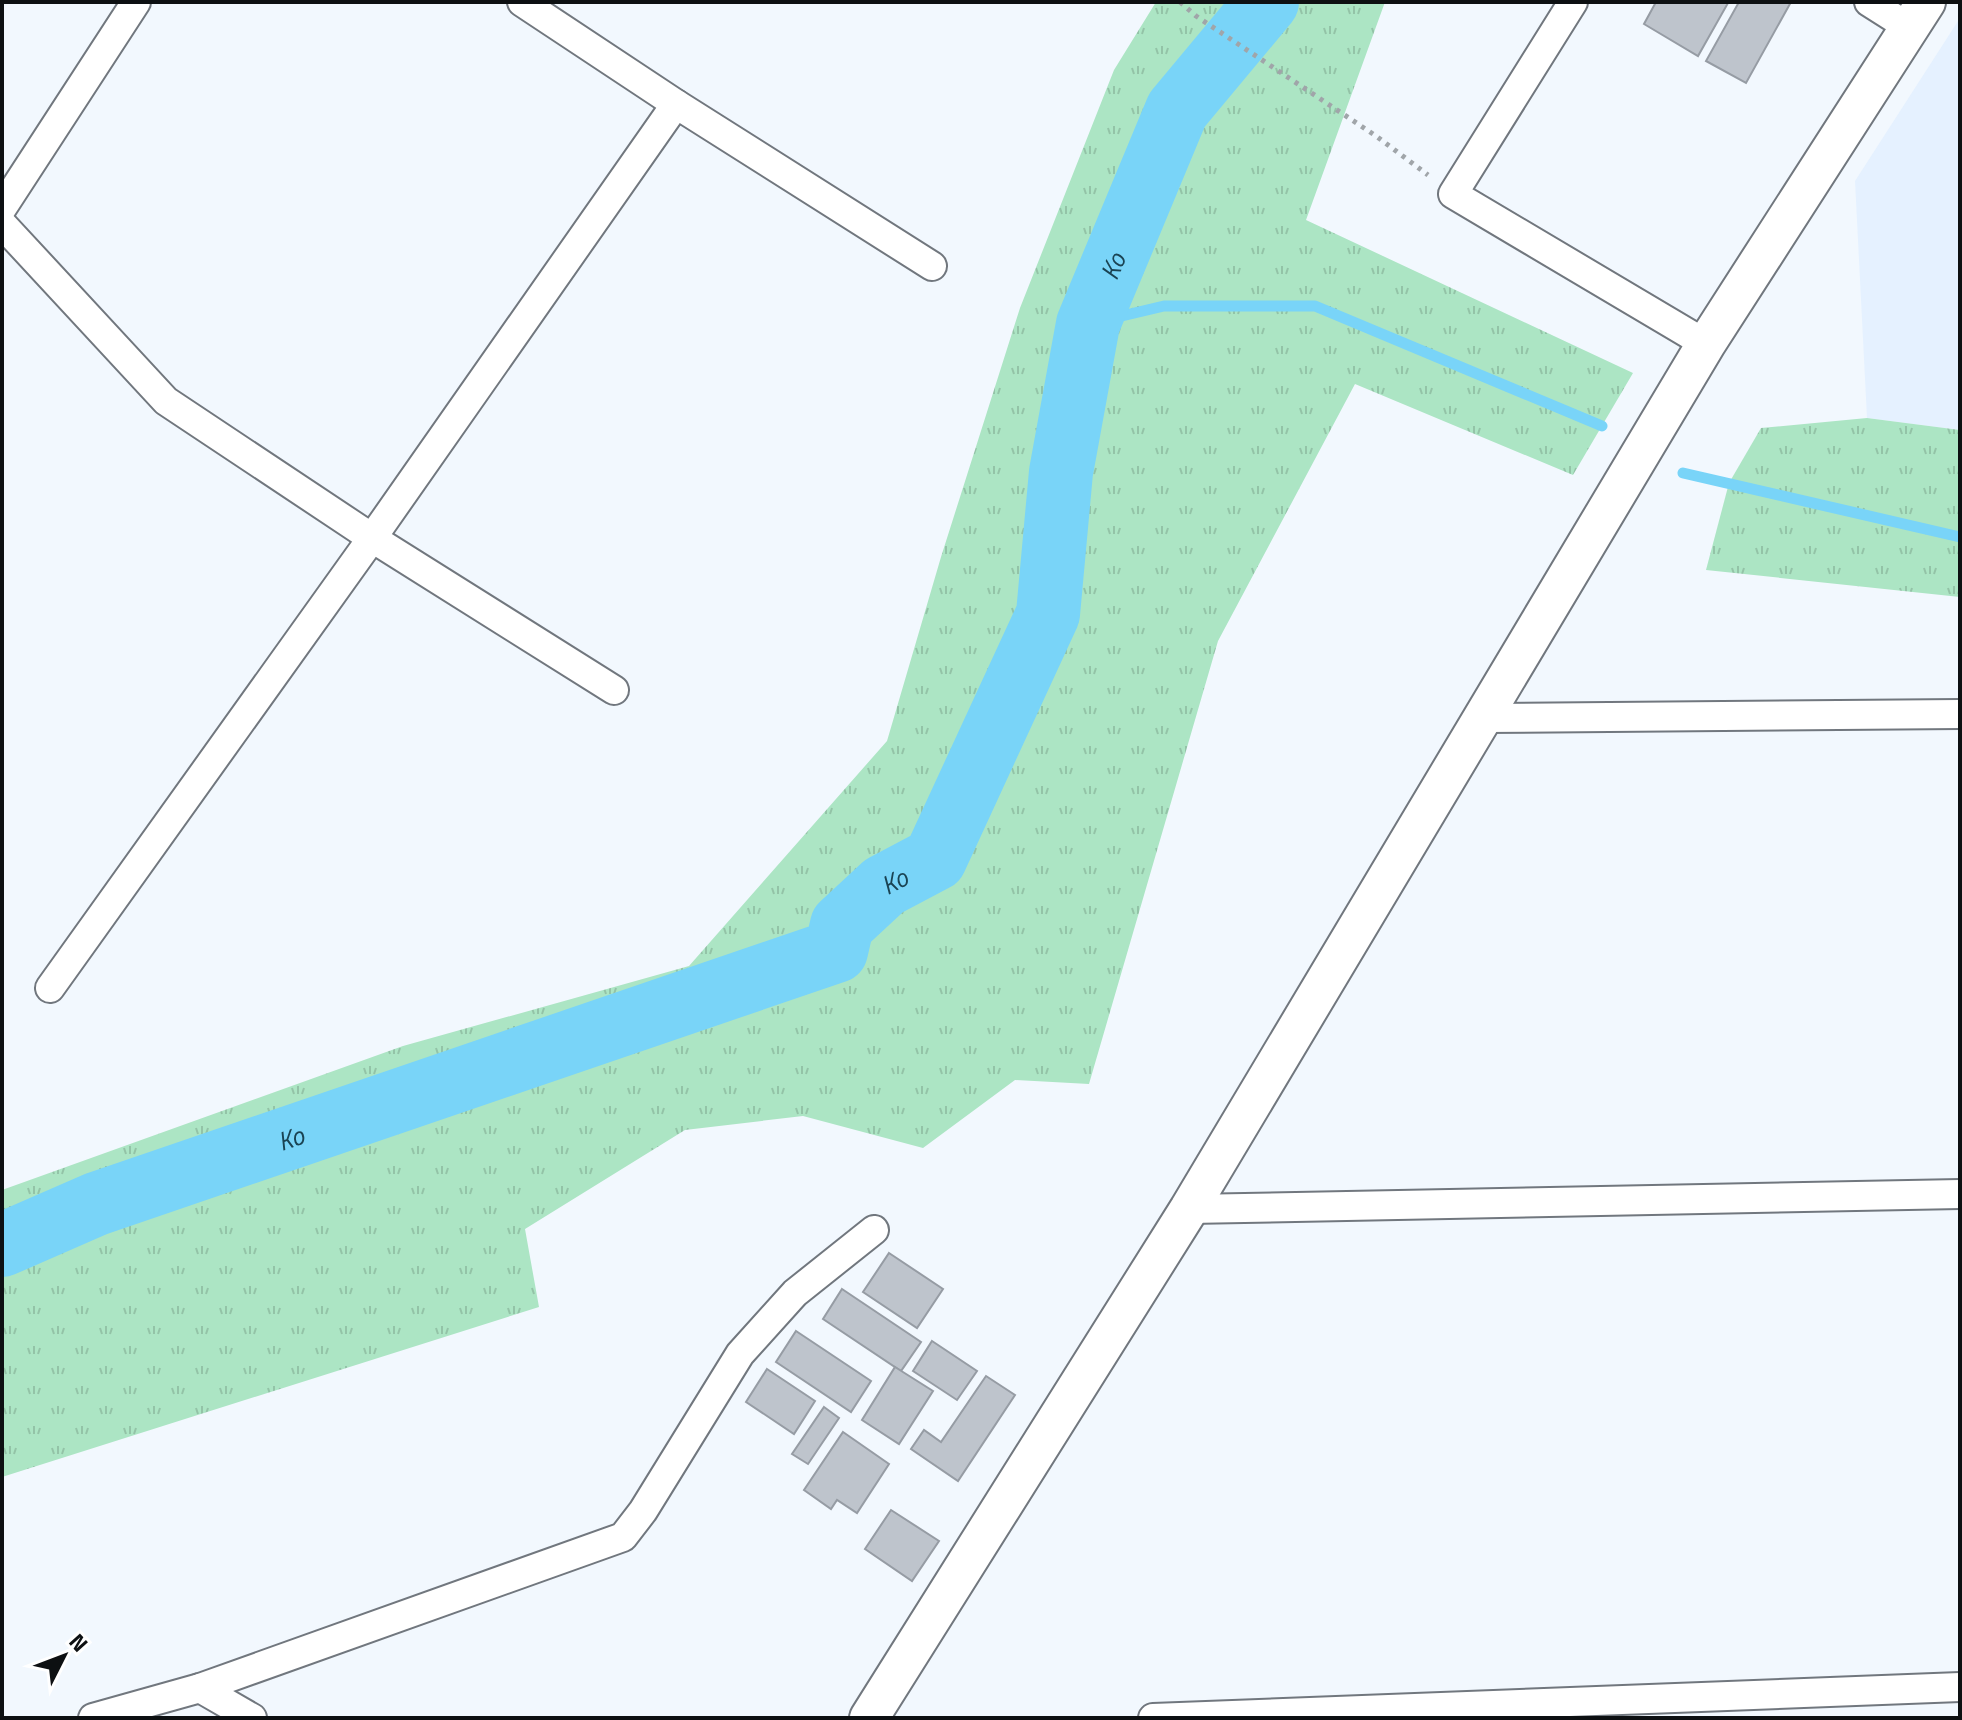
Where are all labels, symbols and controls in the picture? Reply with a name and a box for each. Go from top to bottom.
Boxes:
water label: Ko [1089,245,1136,285]
water label: Ko [874,857,916,904]
water label: Ko [272,1115,310,1160]
north arrow [24,1616,104,1696]
text: N [61,1626,97,1660]

